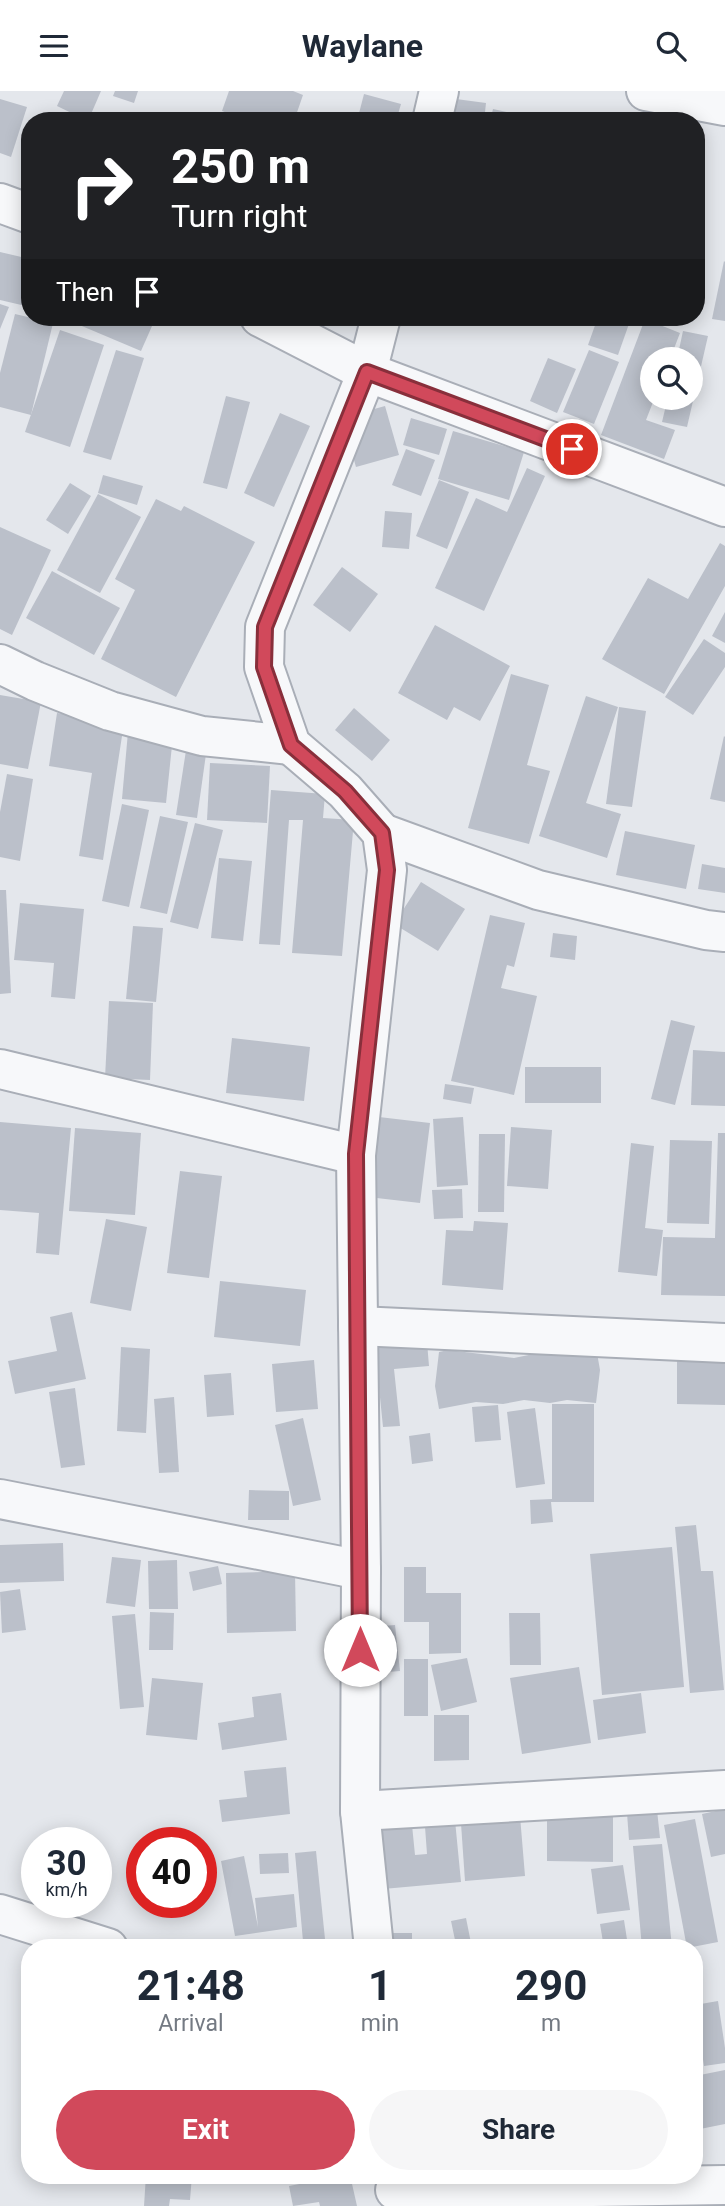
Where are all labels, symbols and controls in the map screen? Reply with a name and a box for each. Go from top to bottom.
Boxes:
icon: menu [35,27,73,65]
text: Waylane [302,27,423,65]
icon: search [652,27,690,65]
text: 250 m [171,138,310,195]
icon: right [56,140,147,231]
text: Turn right [171,197,307,235]
icon: arrive [128,273,166,311]
text: Then [56,277,114,307]
map controls [640,347,703,410]
button: search [640,347,703,410]
pin [542,419,602,479]
icon: arrive [553,430,591,468]
position arrow [323,1613,397,1687]
speed limit sign: 40 [126,1827,217,1918]
text: 30 [46,1843,87,1884]
text: km/h [45,1879,88,1900]
text: 21:48 [137,1961,245,2010]
text: 1 [368,1961,392,2010]
text: 290 [515,1961,587,2010]
text: Arrival [158,2010,224,2037]
text: min [361,2010,399,2037]
text: m [541,2010,561,2037]
button: Exit [56,2090,355,2170]
button: Share [369,2090,668,2170]

